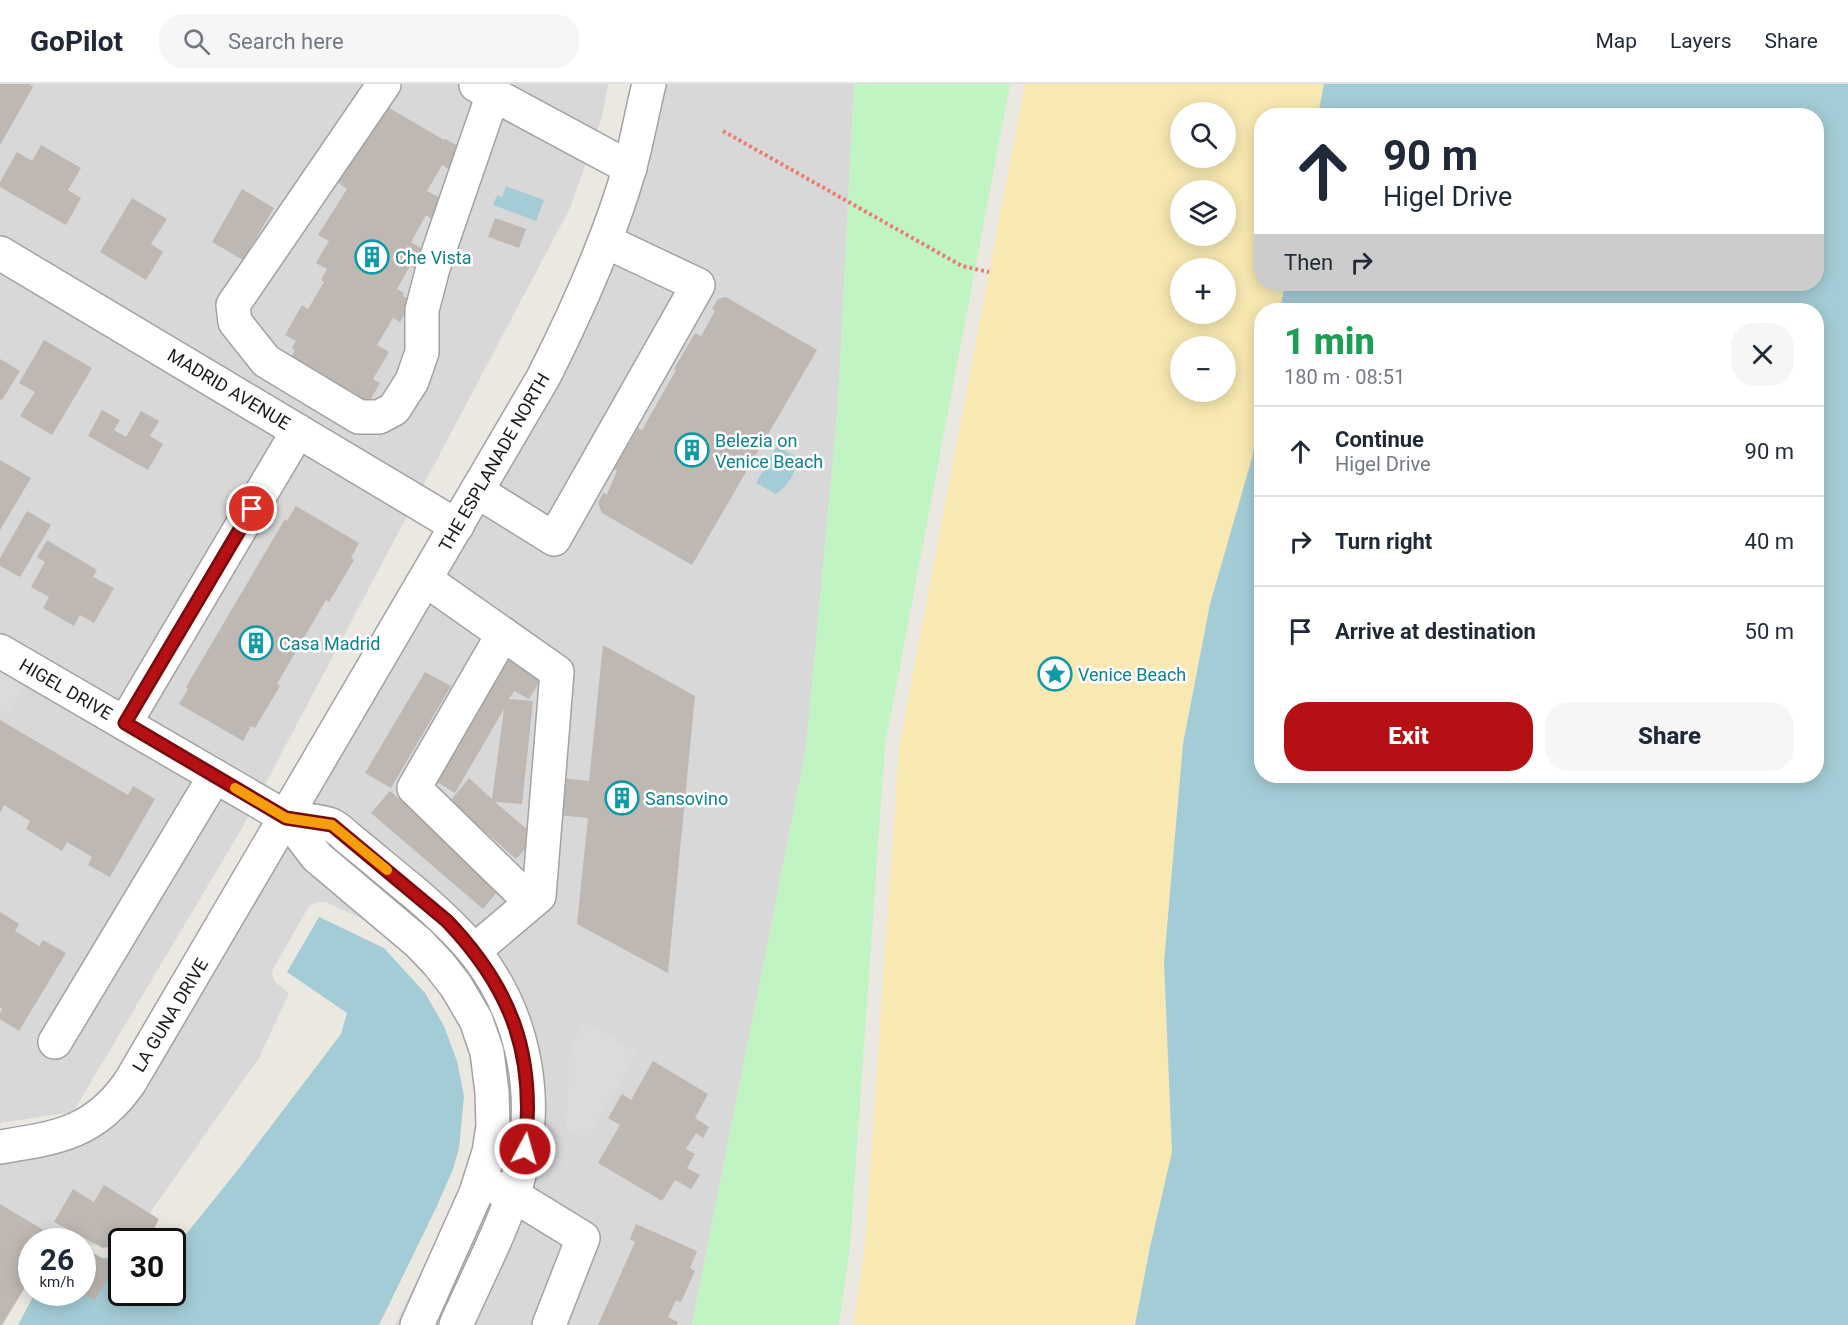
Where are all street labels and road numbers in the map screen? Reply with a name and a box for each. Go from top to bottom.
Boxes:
street label: MADRID AVENUE [164,344,294,434]
street label: THE ESPLANADE NORTH [434,369,554,555]
street label: HIGEL DRIVE [16,654,116,724]
street label: LA GUNA DRIVE [128,954,212,1076]

